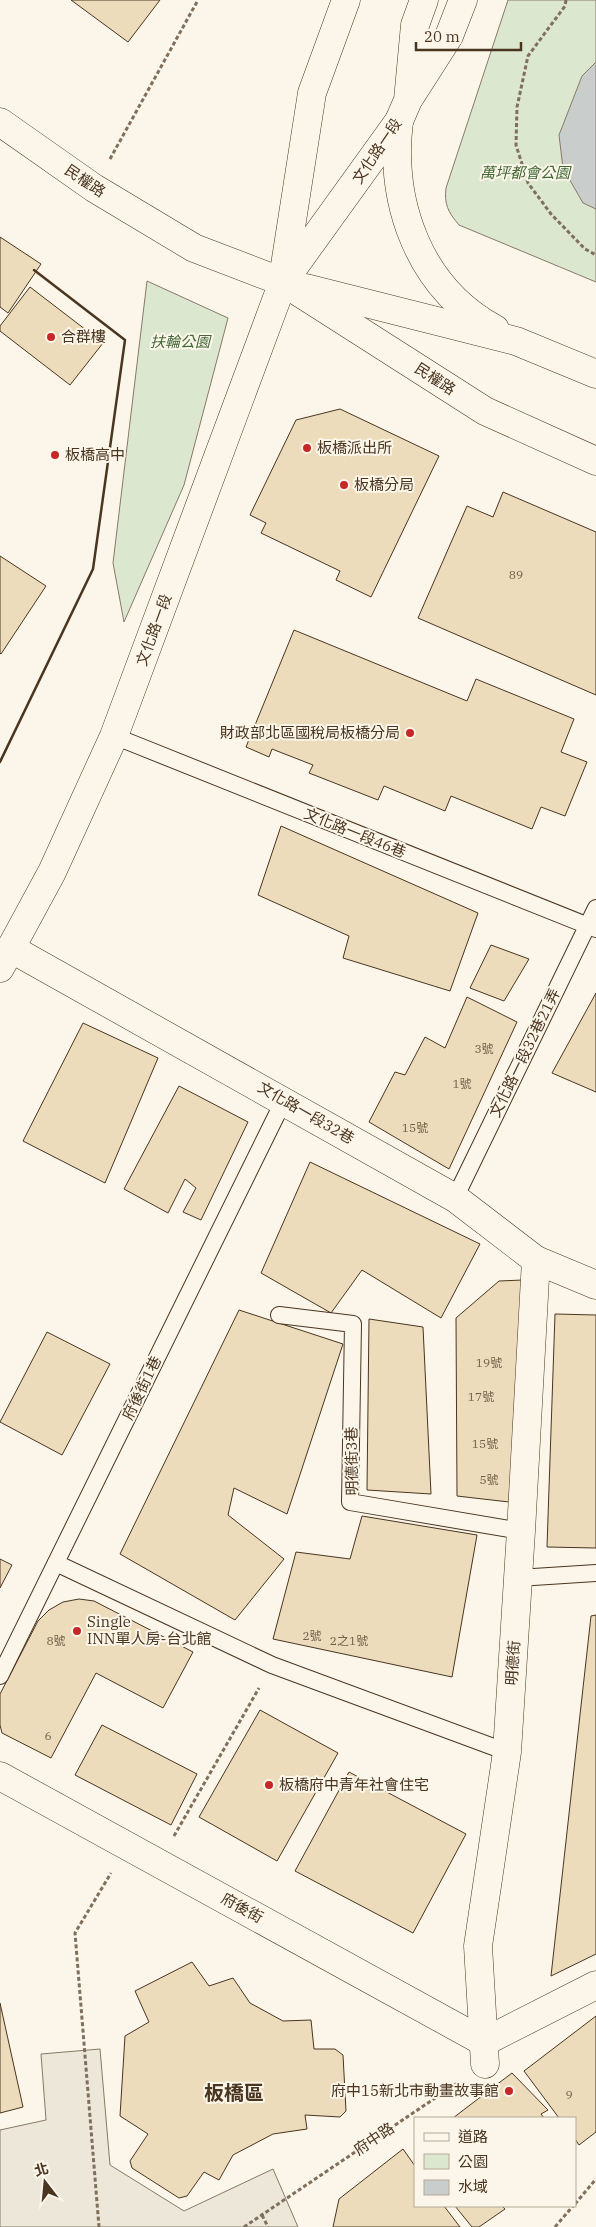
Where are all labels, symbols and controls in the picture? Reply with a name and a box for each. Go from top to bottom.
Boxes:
scale bar [416,20,521,52]
text: 20 m [424,27,460,46]
street label: 文化路一段 [348,114,405,187]
street label: 民權路 [61,160,109,201]
park label: 萬坪都會公園 [480,163,572,182]
place label: 合群樓 [61,327,106,346]
marker: 合群樓 [45,331,57,343]
park label: 扶輪公園 [150,332,212,351]
street label: 民權路 [411,358,459,399]
place label: 板橋派出所 [317,438,392,457]
marker: 板橋派出所 [301,442,313,454]
place label: 板橋高中 [65,445,125,464]
marker: 板橋高中 [49,449,61,461]
place label: 板橋分局 [354,475,414,494]
marker: 板橋分局 [338,479,350,491]
house number: 89 [509,567,523,582]
street label: 文化路一段 [132,591,175,668]
place label: 財政部北區國稅局板橋分局 [220,723,400,742]
marker: 財政部北區國稅局板橋分局 [404,727,416,739]
street label: 文化路一段46巷 [302,803,409,862]
street label: 文化路一段32巷21弄 [485,985,564,1120]
house number: 3號 [474,1041,494,1056]
house number: 1號 [452,1076,472,1091]
street label: 文化路一段32巷 [255,1077,358,1148]
house number: 15號 [402,1120,428,1135]
street label: 府後街1巷 [118,1353,165,1423]
house number: 19號 [476,1355,502,1370]
house number: 17號 [468,1389,494,1404]
street label: 明德街3巷 [341,1426,362,1496]
house number: 15號 [472,1436,498,1451]
house number: 5號 [479,1472,499,1487]
place label: Single INN單人房-台北館 [87,1612,211,1648]
marker: Single INN單人房-台北館 [71,1625,83,1637]
house number: 2號 [302,1628,322,1643]
house number: 8號 [46,1633,66,1648]
house number: 2之1號 [330,1633,368,1648]
street label: 明德街 [501,1640,524,1686]
house number: 6 [44,1728,52,1743]
place label: 板橋府中青年社會住宅 [279,1775,429,1794]
marker: 板橋府中青年社會住宅 [263,1779,275,1791]
street label: 府後街 [218,1888,267,1927]
district label: 板橋區 [204,2079,264,2106]
place label: 府中15新北市動畫故事館 [331,2081,499,2100]
marker: 府中15新北市動畫故事館 [503,2085,515,2097]
house number: 9 [565,2087,573,2102]
legend [414,2117,576,2207]
street label: 府中路 [350,2118,398,2159]
text: 道路 [458,2127,488,2146]
text: 公園 [458,2152,488,2171]
north arrow [20,2157,70,2207]
text: 北 [32,2159,51,2180]
text: 水域 [458,2177,488,2196]

